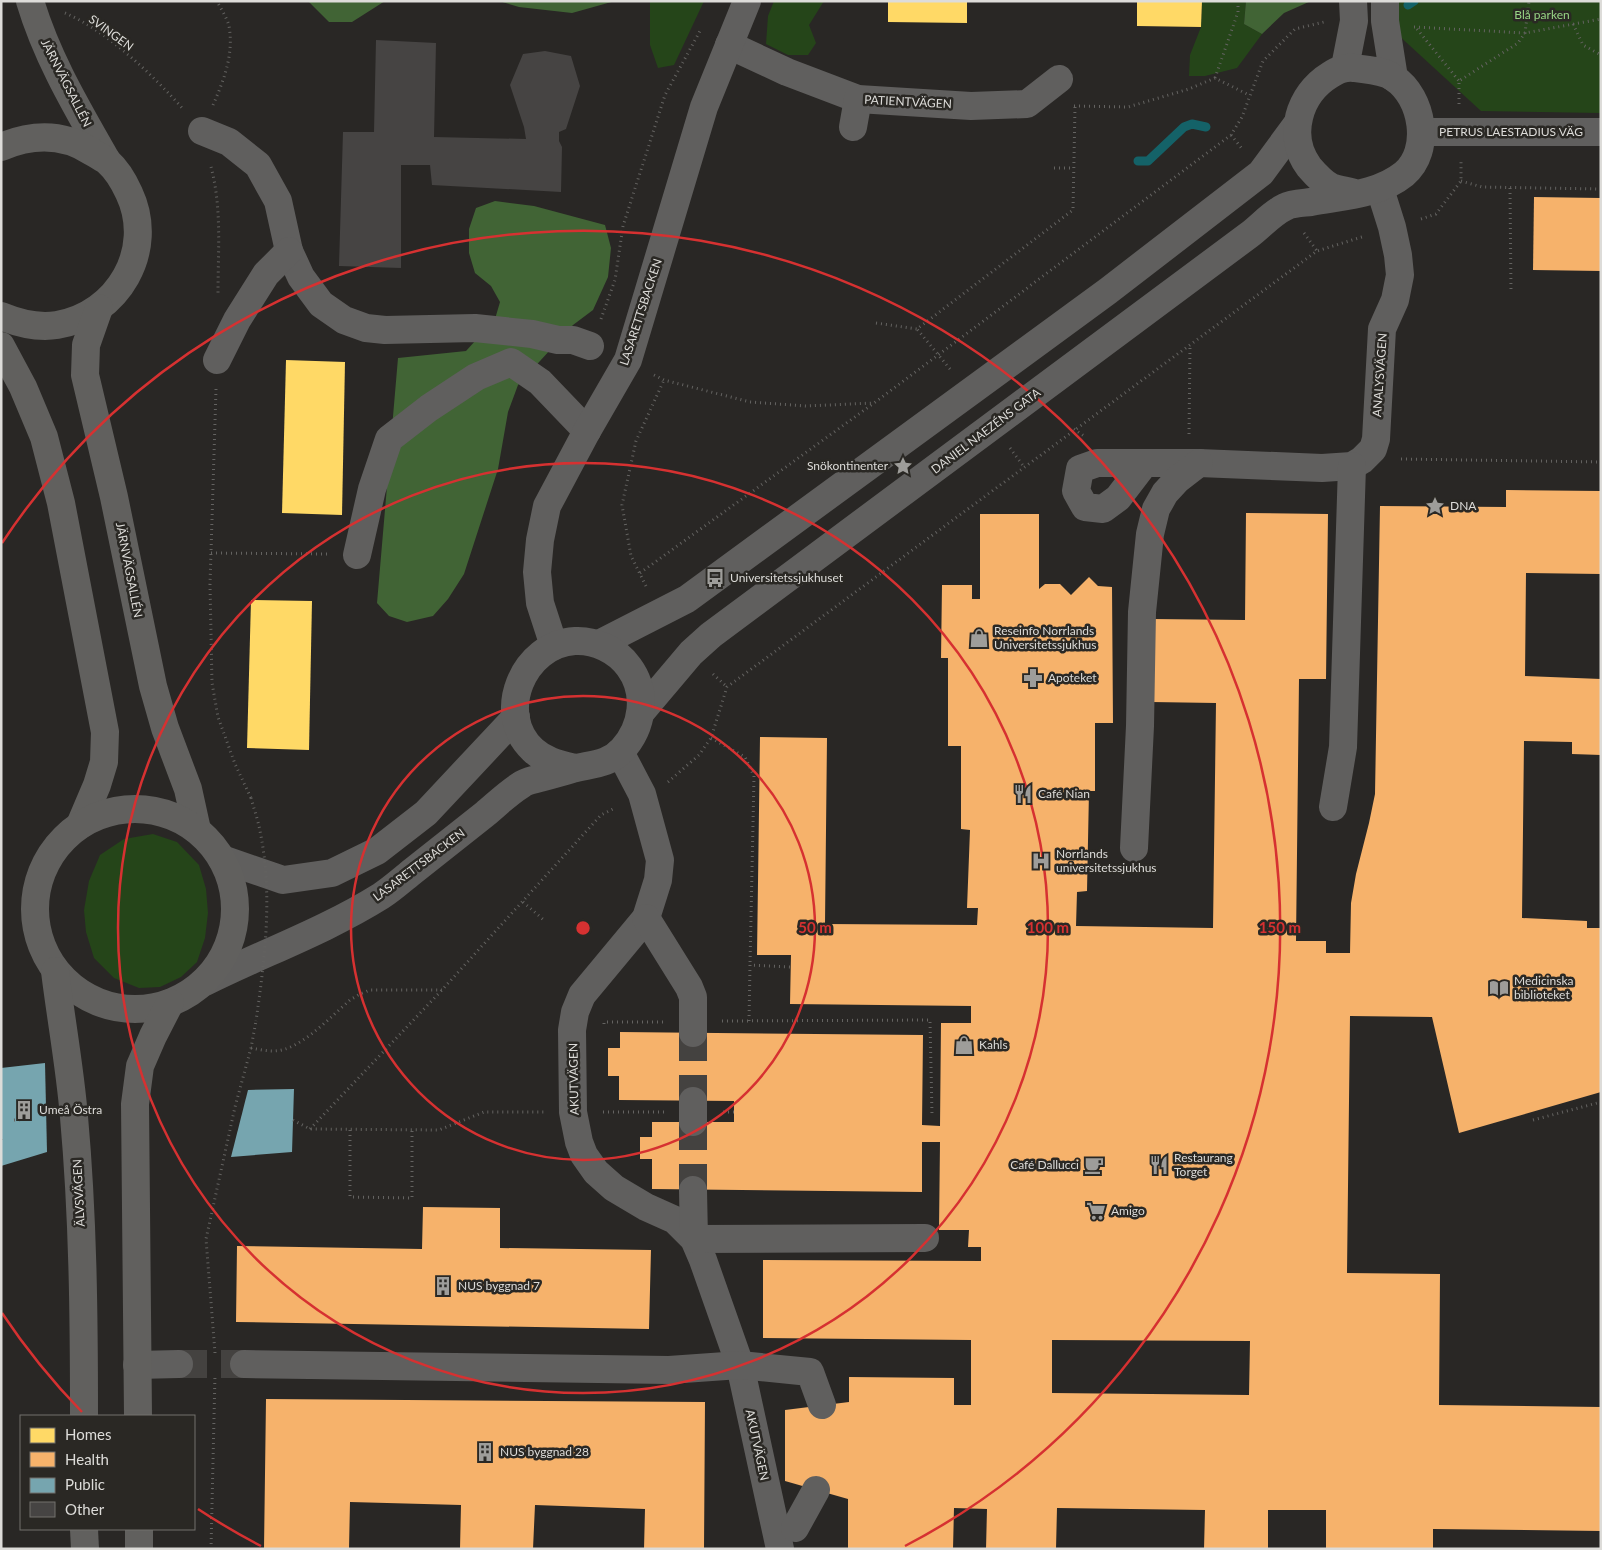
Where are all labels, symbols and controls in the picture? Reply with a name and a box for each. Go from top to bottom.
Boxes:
park label: Blå parken [1514,7,1570,22]
street label: SVINGEN [86,11,137,54]
street label: JÄRNVÄGSALLÉN [38,36,95,129]
street label: PATIENTVÄGEN [864,92,952,111]
street label: PETRUS LAESTADIUS VÄG [1439,124,1583,139]
street label: LASARETTSBACKEN [616,257,665,367]
street label: ANALYSVÄGEN [1369,332,1390,418]
street label: DANIEL NAEZÉNS GATA [928,384,1044,477]
place icon: Snökontinenter [892,455,914,477]
place label: Snökontinenter [807,458,889,473]
place icon: DNA [1424,495,1446,517]
place label: DNA [1450,498,1477,513]
street label: JÄRNVÄGSALLÉN [113,521,146,619]
bus stop icon: Universitetssjukhuset [704,567,726,589]
place label: Universitetssjukhuset [730,570,844,585]
place label: Reseinfo Norrlands Universitetssjukhus [994,623,1097,652]
shop icon: Reseinfo Norrlands Universitetssjukhus [968,627,990,649]
pharmacy icon: Apoteket [1022,667,1044,689]
place label: Apoteket [1048,670,1097,685]
restaurant icon: Café Nian [1012,783,1034,805]
place label: Café Nian [1038,786,1090,801]
street label: LASARETTSBACKEN [370,825,468,904]
place label: Norrlands universitetssjukhus [1056,846,1157,875]
hospital icon: Norrlands universitetssjukhus [1030,850,1052,872]
text: 50 m [798,918,832,936]
text: 100 m [1027,918,1069,936]
text: 150 m [1259,918,1301,936]
centre of rings [574,919,592,937]
place label: Medicinska biblioteket [1514,973,1573,1002]
library icon: Medicinska biblioteket [1488,977,1510,999]
shop icon: Kahls [953,1034,975,1056]
place label: Kahls [979,1037,1008,1052]
street label: AKUTVÄGEN [565,1043,582,1115]
building icon: Umeå Östra [13,1099,35,1121]
place label: Umeå Östra [39,1102,102,1117]
place label: Restaurang Torget [1174,1150,1233,1179]
cafe icon: Café Dallucci [1083,1154,1105,1176]
restaurant icon: Restaurang Torget [1148,1154,1170,1176]
place label: Café Dallucci [1010,1157,1079,1172]
street label: ÄLVSVÄGEN [69,1159,88,1227]
supermarket icon: Amigo [1085,1200,1107,1222]
place label: Amigo [1111,1203,1145,1218]
building icon: NUS byggnad 7 [432,1275,454,1297]
place label: NUS byggnad 7 [458,1278,540,1293]
street label: AKUTVÄGEN [743,1408,772,1482]
legend [20,1415,195,1530]
text: Homes [65,1425,111,1443]
building icon: NUS byggnad 28 [474,1441,496,1463]
place label: NUS byggnad 28 [500,1444,589,1459]
text: Health [65,1450,109,1468]
text: Public [65,1475,105,1493]
text: Other [65,1500,105,1518]

